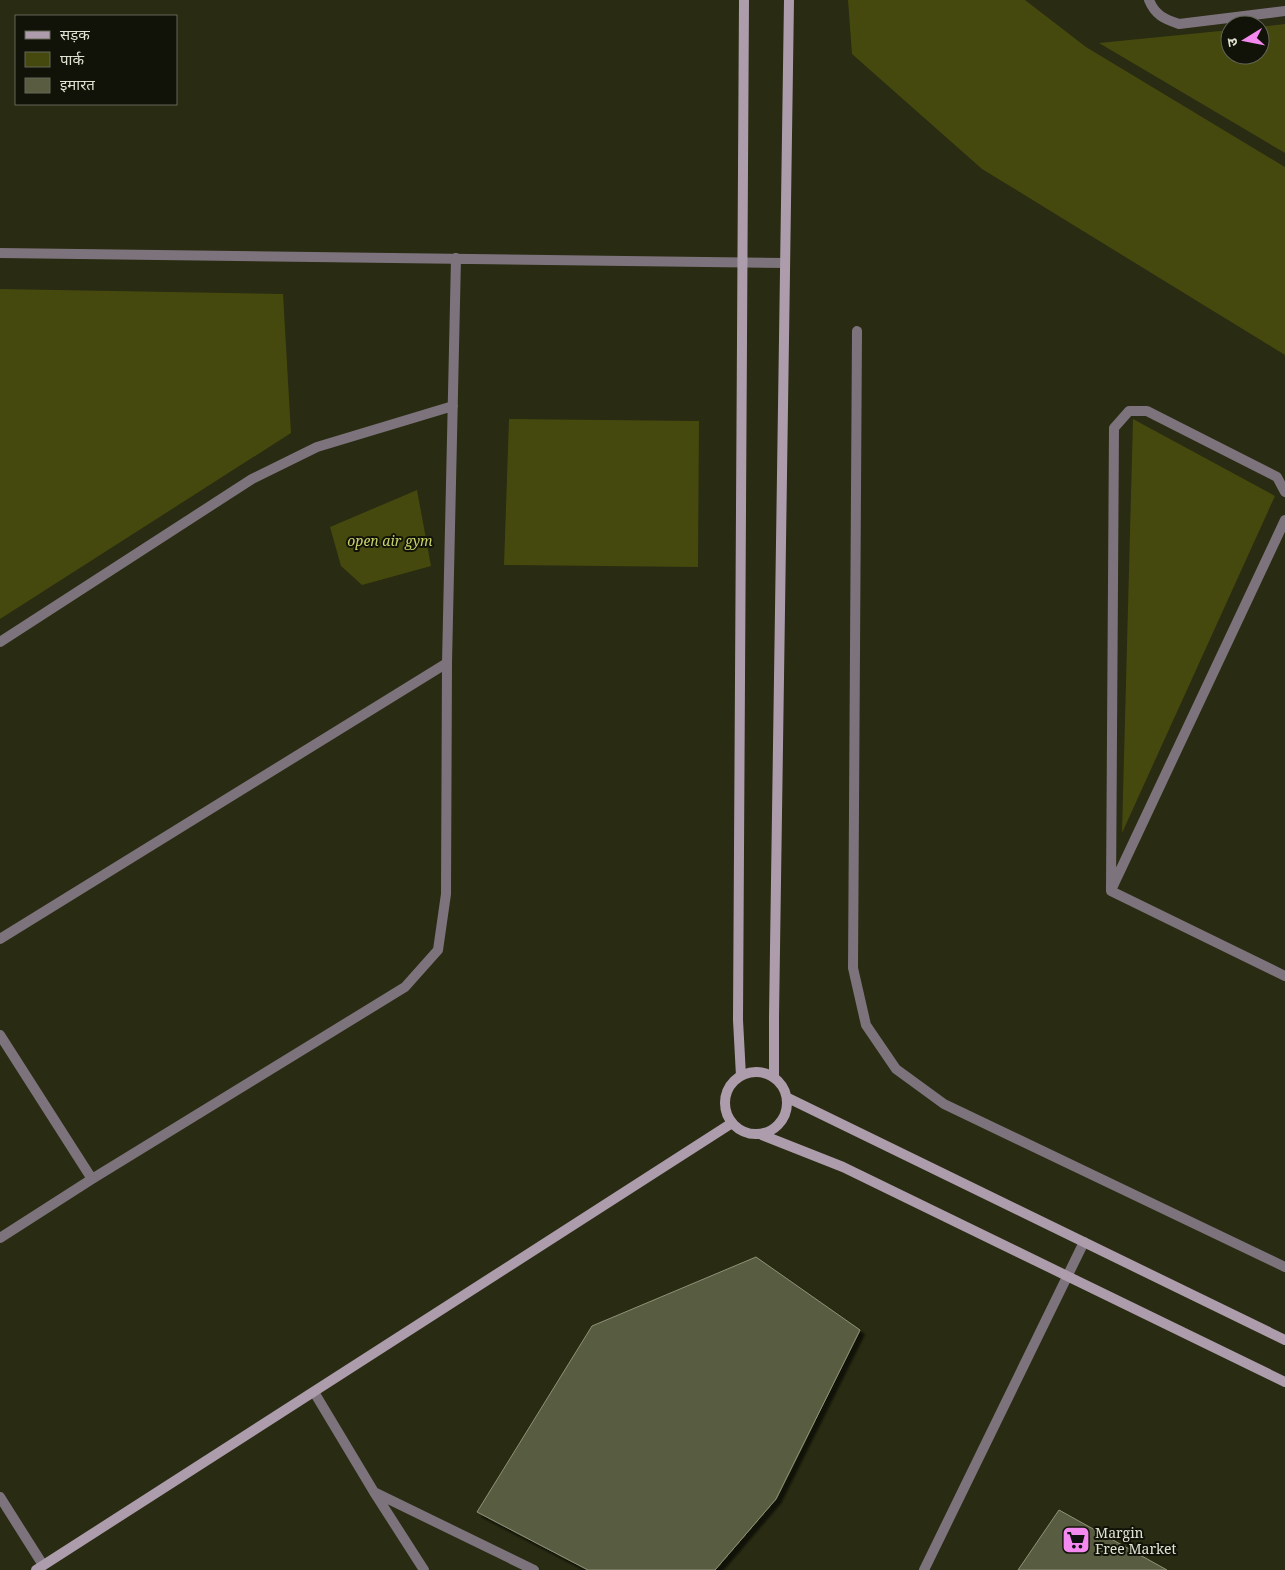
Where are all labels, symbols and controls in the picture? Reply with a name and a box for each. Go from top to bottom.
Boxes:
legend [15,15,178,105]
north arrow [1220,15,1270,65]
text: सड़क [60,24,90,44]
text: उ [1221,36,1242,48]
text: पार्क [60,49,84,69]
text: इमारत [60,74,95,94]
park label: open air gym [347,531,433,550]
place label: Margin Free Market [1095,1523,1176,1558]
supermarket icon: Margin Free Market [1061,1525,1091,1555]

